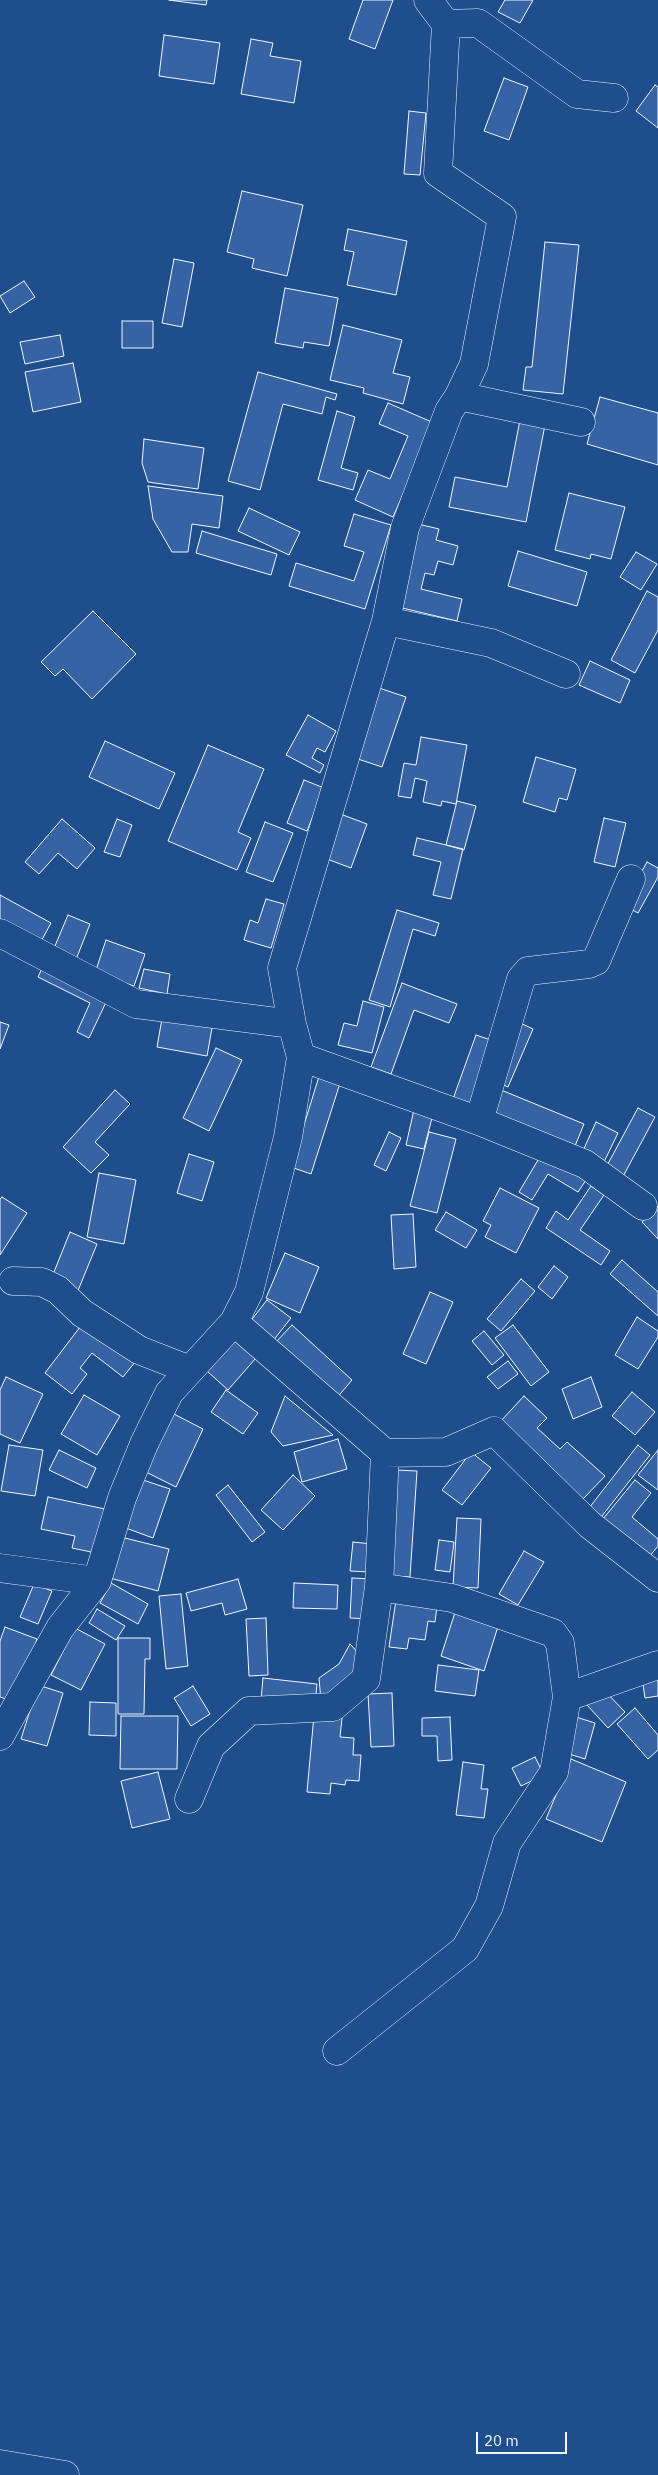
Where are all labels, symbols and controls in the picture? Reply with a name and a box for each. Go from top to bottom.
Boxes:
scale bar [478,2422,569,2454]
text: 20 m [484,2431,519,2450]

